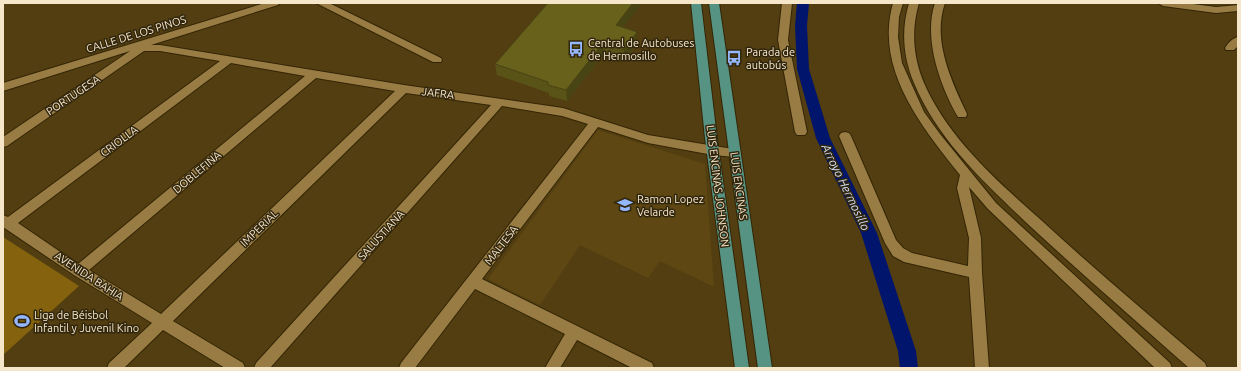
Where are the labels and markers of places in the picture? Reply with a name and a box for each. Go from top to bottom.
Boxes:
place label: Central de Autobuses de Hermosillo [588,37,694,62]
bus stop icon: Central de Autobuses de Hermosillo [567,40,585,58]
place label: Parada de autobús [746,46,795,71]
bus stop icon: Parada de autobús [725,49,743,67]
place label: Ramon Lopez Velarde [637,193,704,218]
school or university icon: Ramon Lopez Velarde [616,196,634,214]
place label: Liga de Béisbol Infantil y Juvenil Kino [34,309,139,334]
sports icon: Liga de Béisbol Infantil y Juvenil Kino [13,312,31,330]

